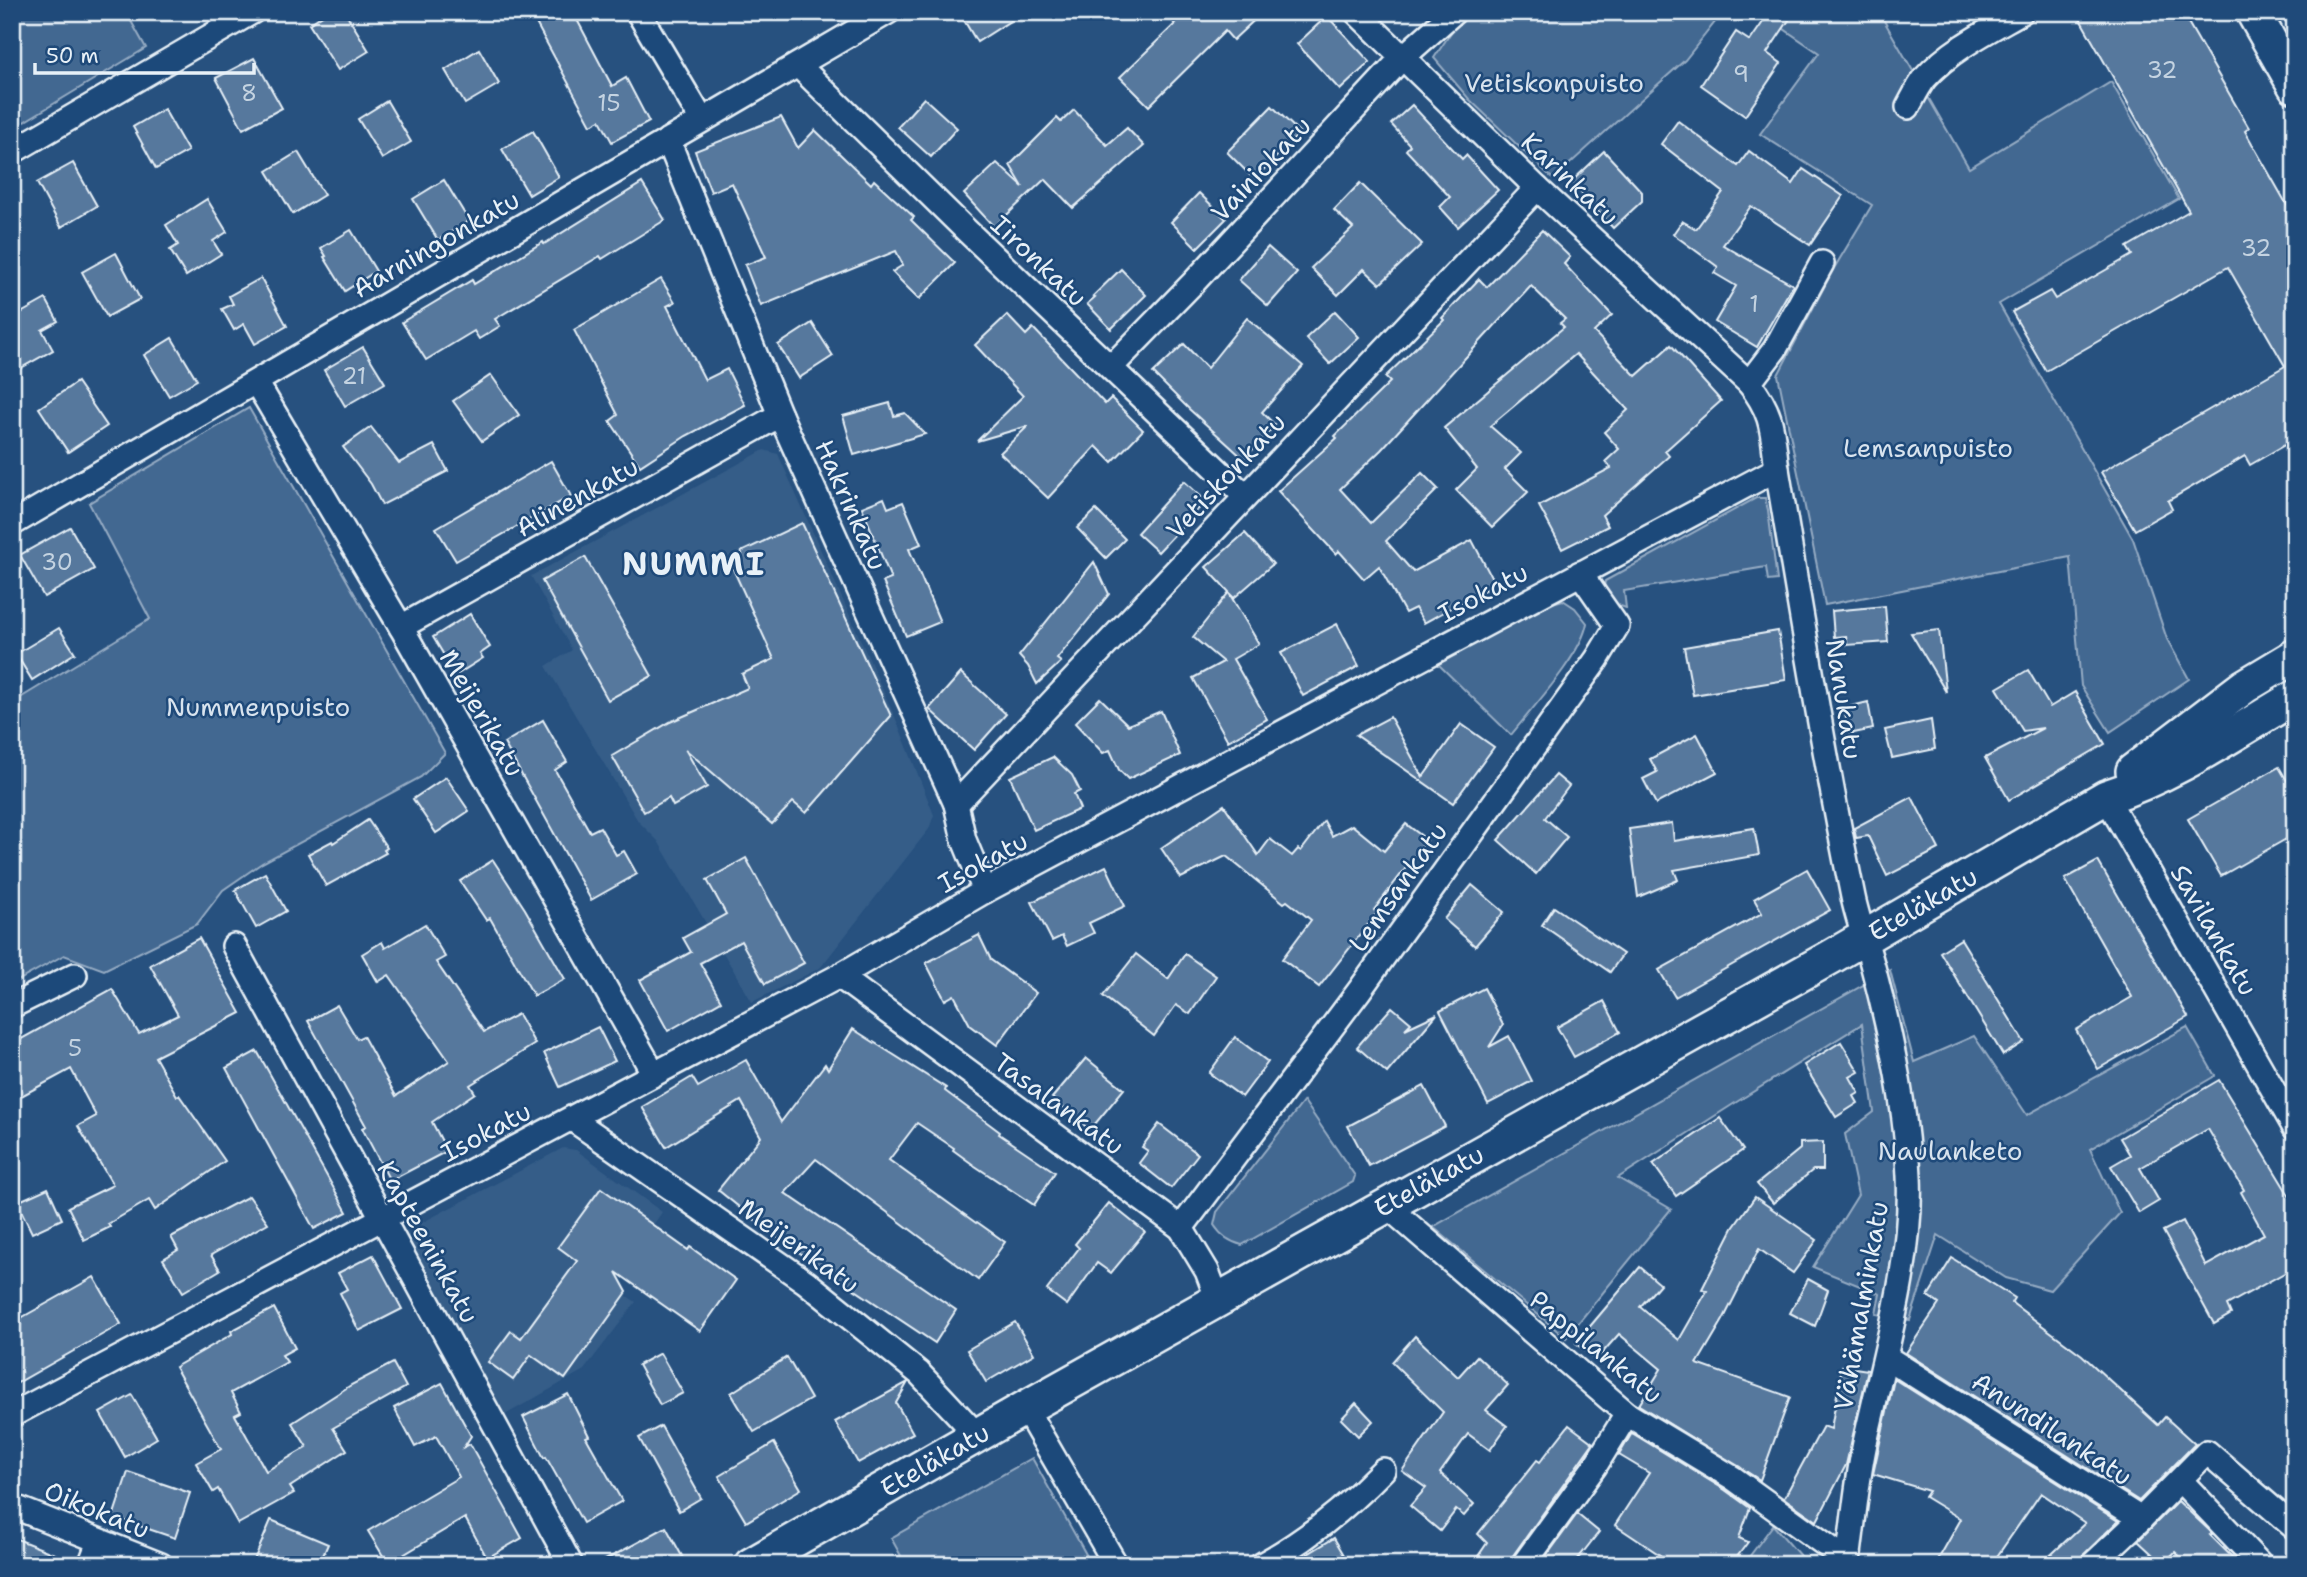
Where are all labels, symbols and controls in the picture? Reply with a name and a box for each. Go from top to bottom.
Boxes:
scale bar [35,32,254,76]
text: 50 m [46,42,99,70]
house number: 32 [2147,55,2177,85]
house number: 9 [1733,59,1749,89]
park label: Vetiskonpuisto [1464,65,1644,100]
house number: 8 [241,78,257,108]
house number: 15 [597,88,621,118]
street label: Vainiokatu [1203,108,1319,229]
street label: Karinkatu [1514,124,1627,233]
street label: Aarningonkatu [346,182,526,306]
street label: Iironkatu [984,207,1095,314]
house number: 32 [2241,233,2271,263]
house number: 1 [1749,289,1759,319]
house number: 21 [342,361,366,391]
street label: Vetiskonkatu [1158,405,1293,547]
park label: Lemsanpuisto [1843,430,2013,465]
street label: Hakrinkatu [807,434,896,576]
street label: Alinenkatu [509,448,644,545]
district label: NUMMI [622,541,766,586]
house number: 30 [41,547,73,577]
street label: Isokatu [1431,554,1534,631]
street label: Nanukatu [1818,636,1871,762]
street label: Meijerikatu [432,643,533,783]
park label: Nummenpuisto [166,689,350,724]
street label: Lemsankatu [1340,815,1455,958]
street label: Isokatu [932,823,1034,901]
street label: Eteläkatu [1862,858,1984,949]
street label: Savilankatu [2163,858,2266,1002]
house number: 5 [68,1033,82,1063]
street label: Tasalankatu [987,1044,1132,1163]
street label: Isokatu [434,1093,537,1170]
park label: Naulanketo [1877,1133,2023,1168]
street label: Eteläkatu [1368,1136,1490,1225]
street label: Kapteeninkatu [369,1154,488,1329]
street label: Meijerikatu [732,1190,867,1301]
street label: Vähämalminkatu [1825,1198,1896,1413]
street label: Pappilankatu [1522,1282,1670,1411]
street label: Anundilankatu [1965,1364,2139,1493]
street label: Eteläkatu [874,1414,996,1505]
street label: Oikokatu [39,1473,155,1546]

